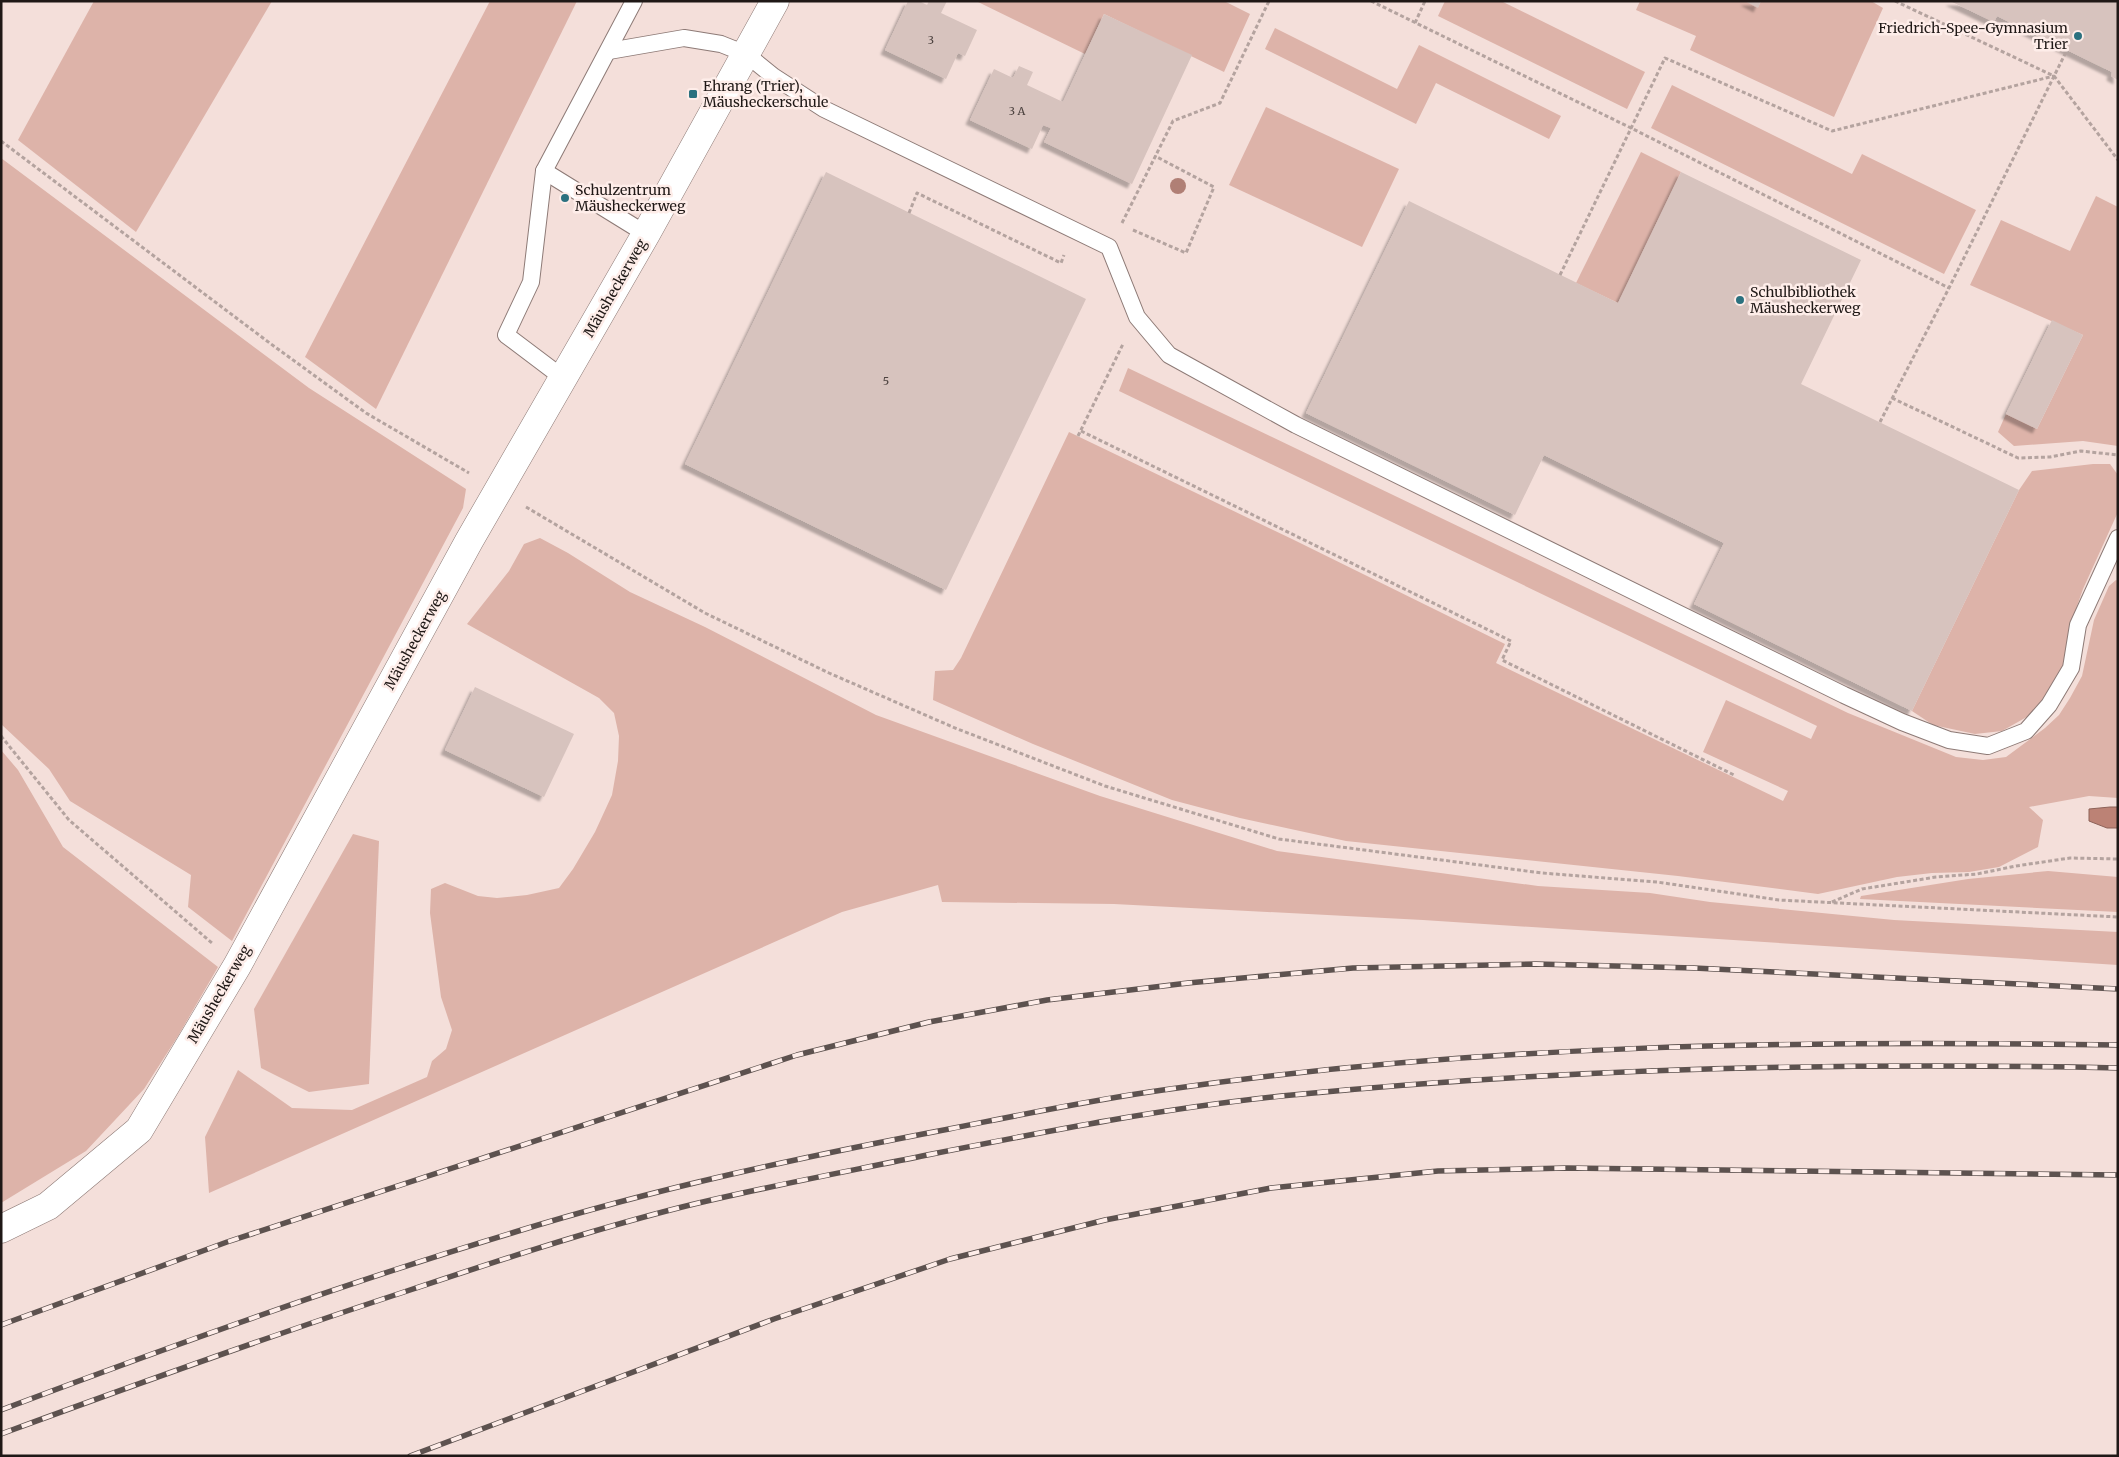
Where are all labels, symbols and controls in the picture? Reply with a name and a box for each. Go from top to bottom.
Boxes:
place label: Friedrich-Spee-Gymnasium Trier [1878,19,2068,53]
marker: Friedrich-Spee-Gymnasium Trier [2072,30,2084,42]
house number: 3 [928,33,934,47]
place label: Ehrang (Trier), Mäusheckerschule [703,77,828,111]
marker: Ehrang (Trier), Mäusheckerschule [687,88,699,100]
house number: 3 A [1009,104,1026,118]
place label: Schulzentrum Mäusheckerweg [575,181,686,215]
marker: Schulzentrum Mäusheckerweg [559,192,571,204]
street label: Mäusheckerweg [580,235,651,340]
place label: Schulbibliothek Mäusheckerweg [1750,283,1861,317]
marker: Schulbibliothek Mäusheckerweg [1734,294,1746,306]
house number: 5 [883,374,889,388]
street label: Mäusheckerweg [380,587,450,693]
street label: Mäusheckerweg [184,941,255,1046]

